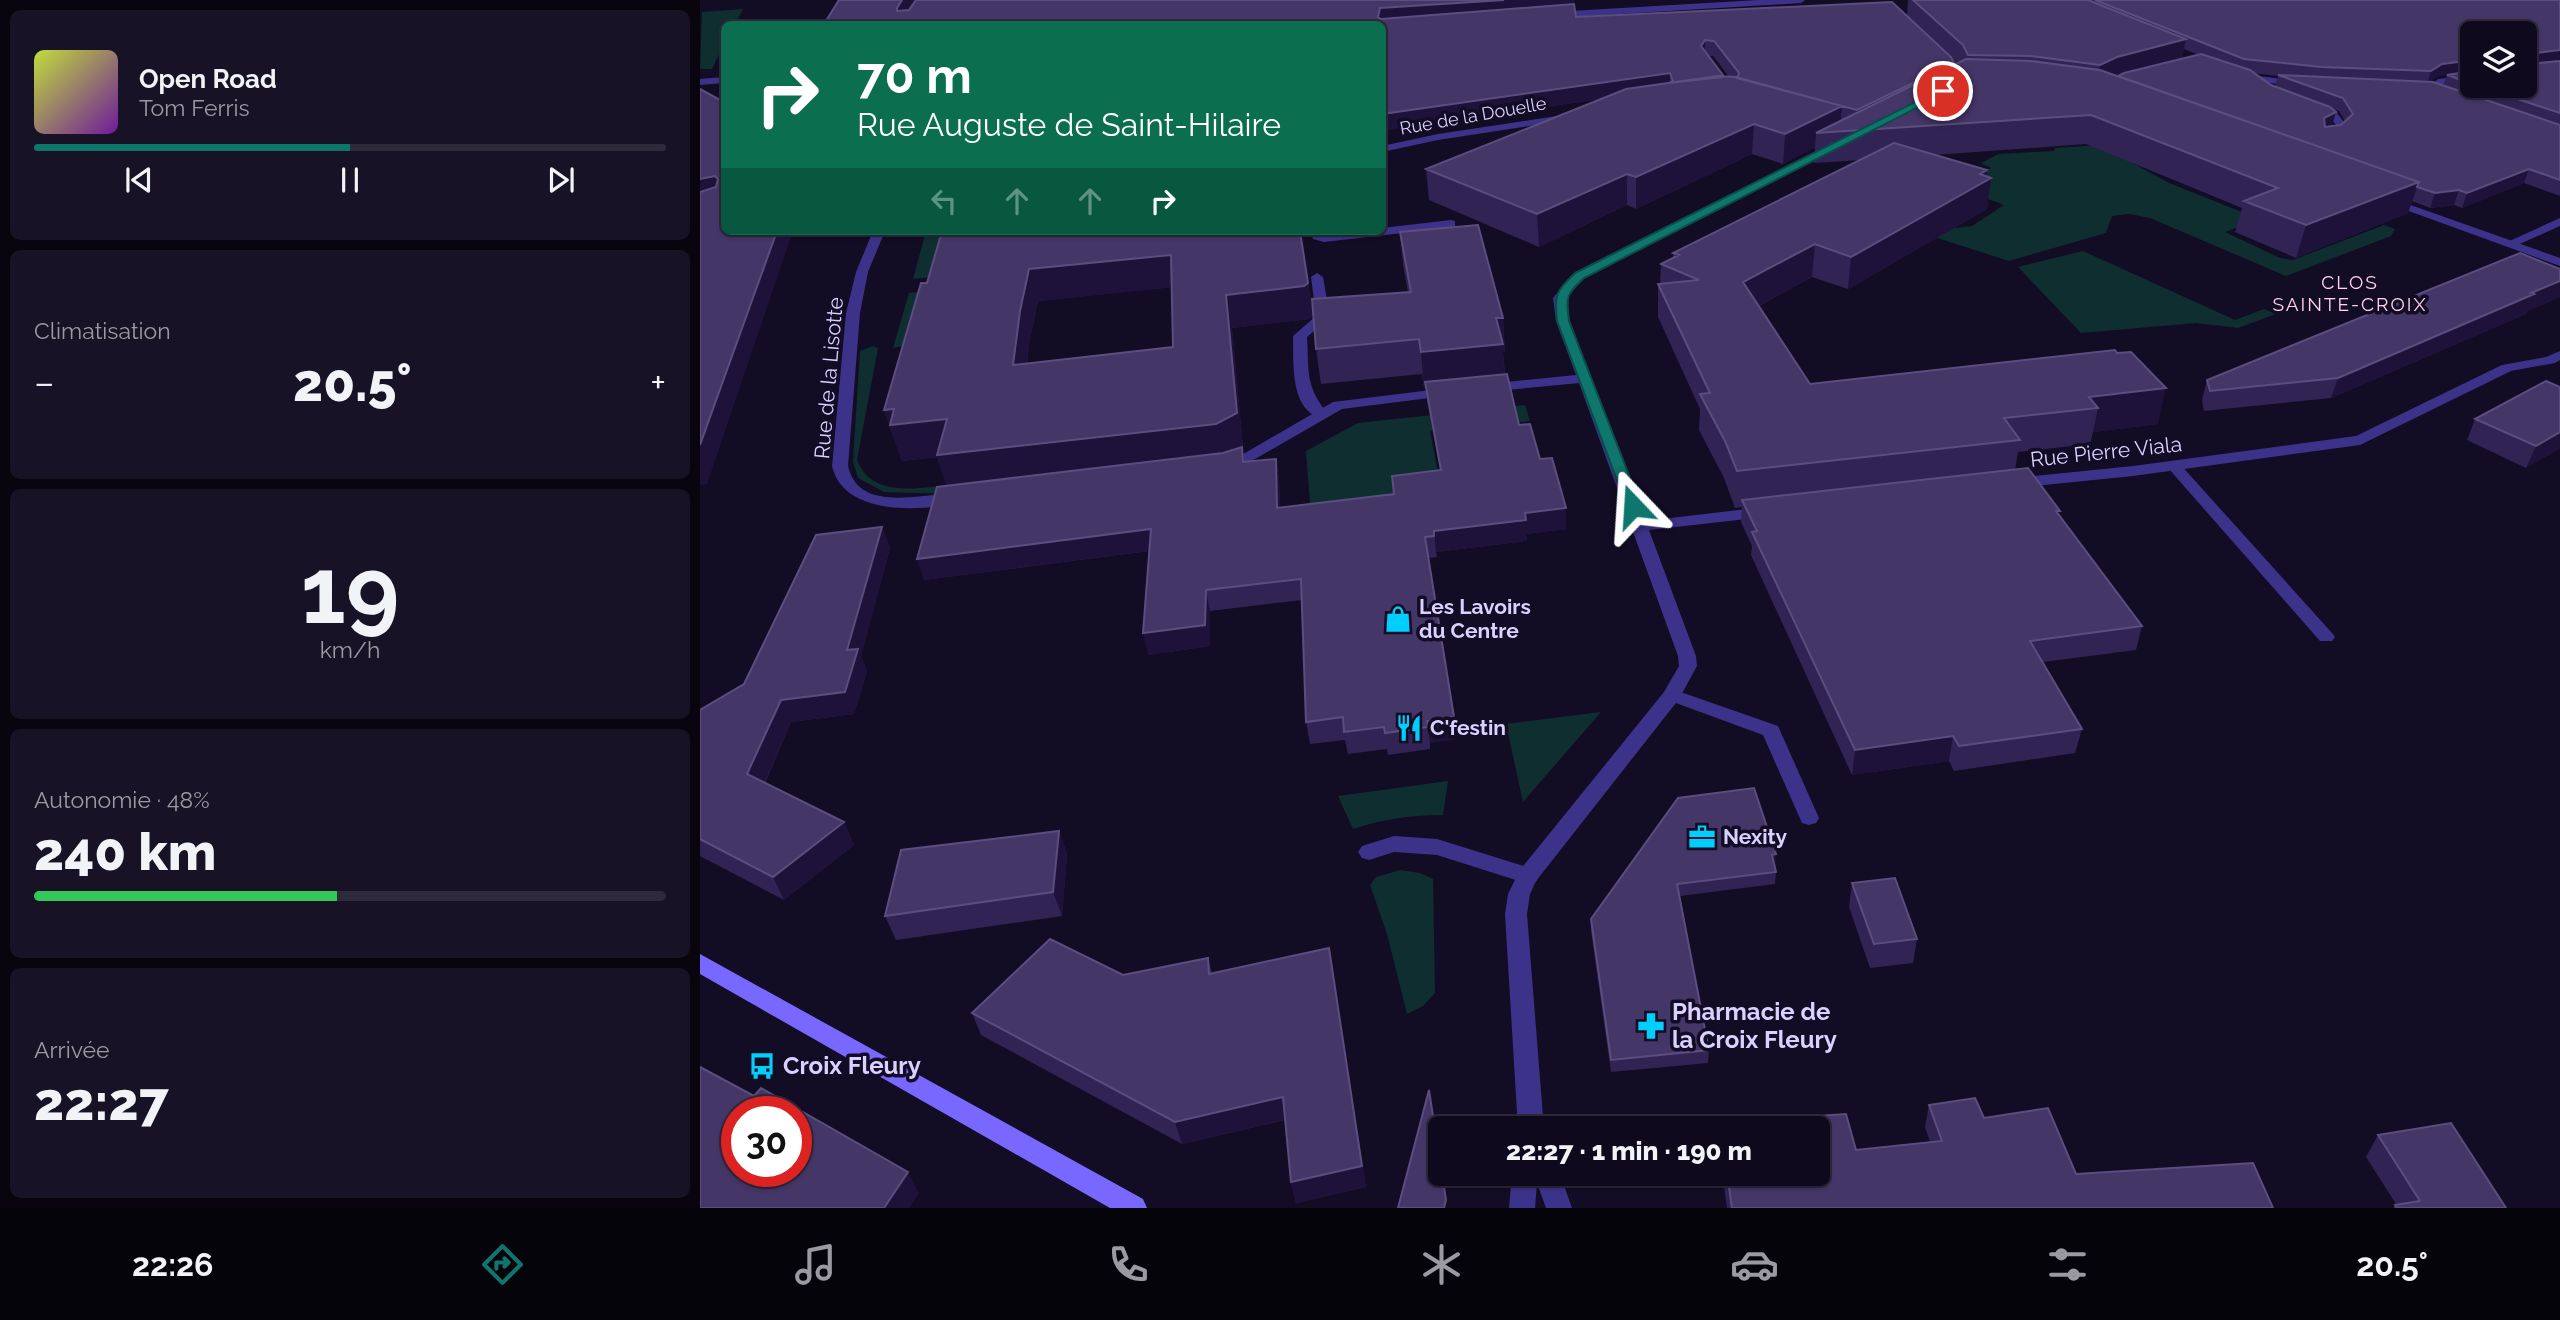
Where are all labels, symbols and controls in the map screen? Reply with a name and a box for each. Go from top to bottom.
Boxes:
map controls [2460,21,2537,98]
button: layers [2460,21,2537,98]
text: 70 m [857,47,972,104]
icon: right [742,49,833,140]
pin [1913,61,1973,121]
text: Open Road [139,64,277,94]
icon: arrive [1924,72,1962,110]
street label: Rue de la Douelle [1398,92,1548,139]
text: Tom Ferris [139,94,250,121]
text: Rue Auguste de Saint-Hilaire [857,106,1281,143]
icon: previous [120,161,158,199]
icon: pause [331,161,369,199]
icon: next [542,161,580,199]
icon: left [925,182,963,220]
icon: ahead [998,182,1036,220]
icon: ahead [1071,182,1109,220]
icon: right [1144,182,1182,220]
district label: CLOS SAINTE-CROIX [2272,271,2428,315]
street label: Rue de la Lisotte [809,296,848,460]
text: Climatisation [34,317,171,344]
text: 20.5° [293,352,412,413]
text: − [34,360,54,405]
text: + [650,360,666,405]
street label: Rue Pierre Viala [2029,431,2183,472]
position arrow [1596,469,1670,543]
text: 19 [301,537,399,644]
place label: Les Lavoirs du Centre [1419,594,1531,643]
shop icon: Les Lavoirs du Centre [1383,604,1413,634]
text: km/h [320,636,380,663]
restaurant icon: C'festin [1394,713,1424,743]
place label: C'festin [1430,715,1506,740]
text: Autonomie · 48% [34,786,210,813]
text: 240 km [34,821,216,882]
office icon: Nexity [1687,822,1717,852]
place label: Nexity [1723,824,1788,849]
place label: Pharmacie de la Croix Fleury [1672,997,1837,1054]
pharmacy icon: Pharmacie de la Croix Fleury [1636,1011,1666,1041]
text: Arrivée [34,1036,110,1063]
bus stop icon: Croix Fleury [747,1051,777,1081]
place label: Croix Fleury [783,1051,921,1080]
text: 22:27 [34,1071,169,1132]
speed limit sign: 30 [721,1096,812,1187]
text: 22:27 · 1 min · 190 m [1506,1136,1752,1166]
icon: directions [478,1240,527,1289]
icon: music [791,1240,840,1289]
icon: phone [1104,1240,1153,1289]
icon: climate [1417,1240,1466,1289]
icon: car [1730,1240,1779,1289]
icon: filters [2043,1240,2092,1289]
text: 22:26 [132,1246,214,1283]
text: 20.5° [2356,1246,2428,1283]

